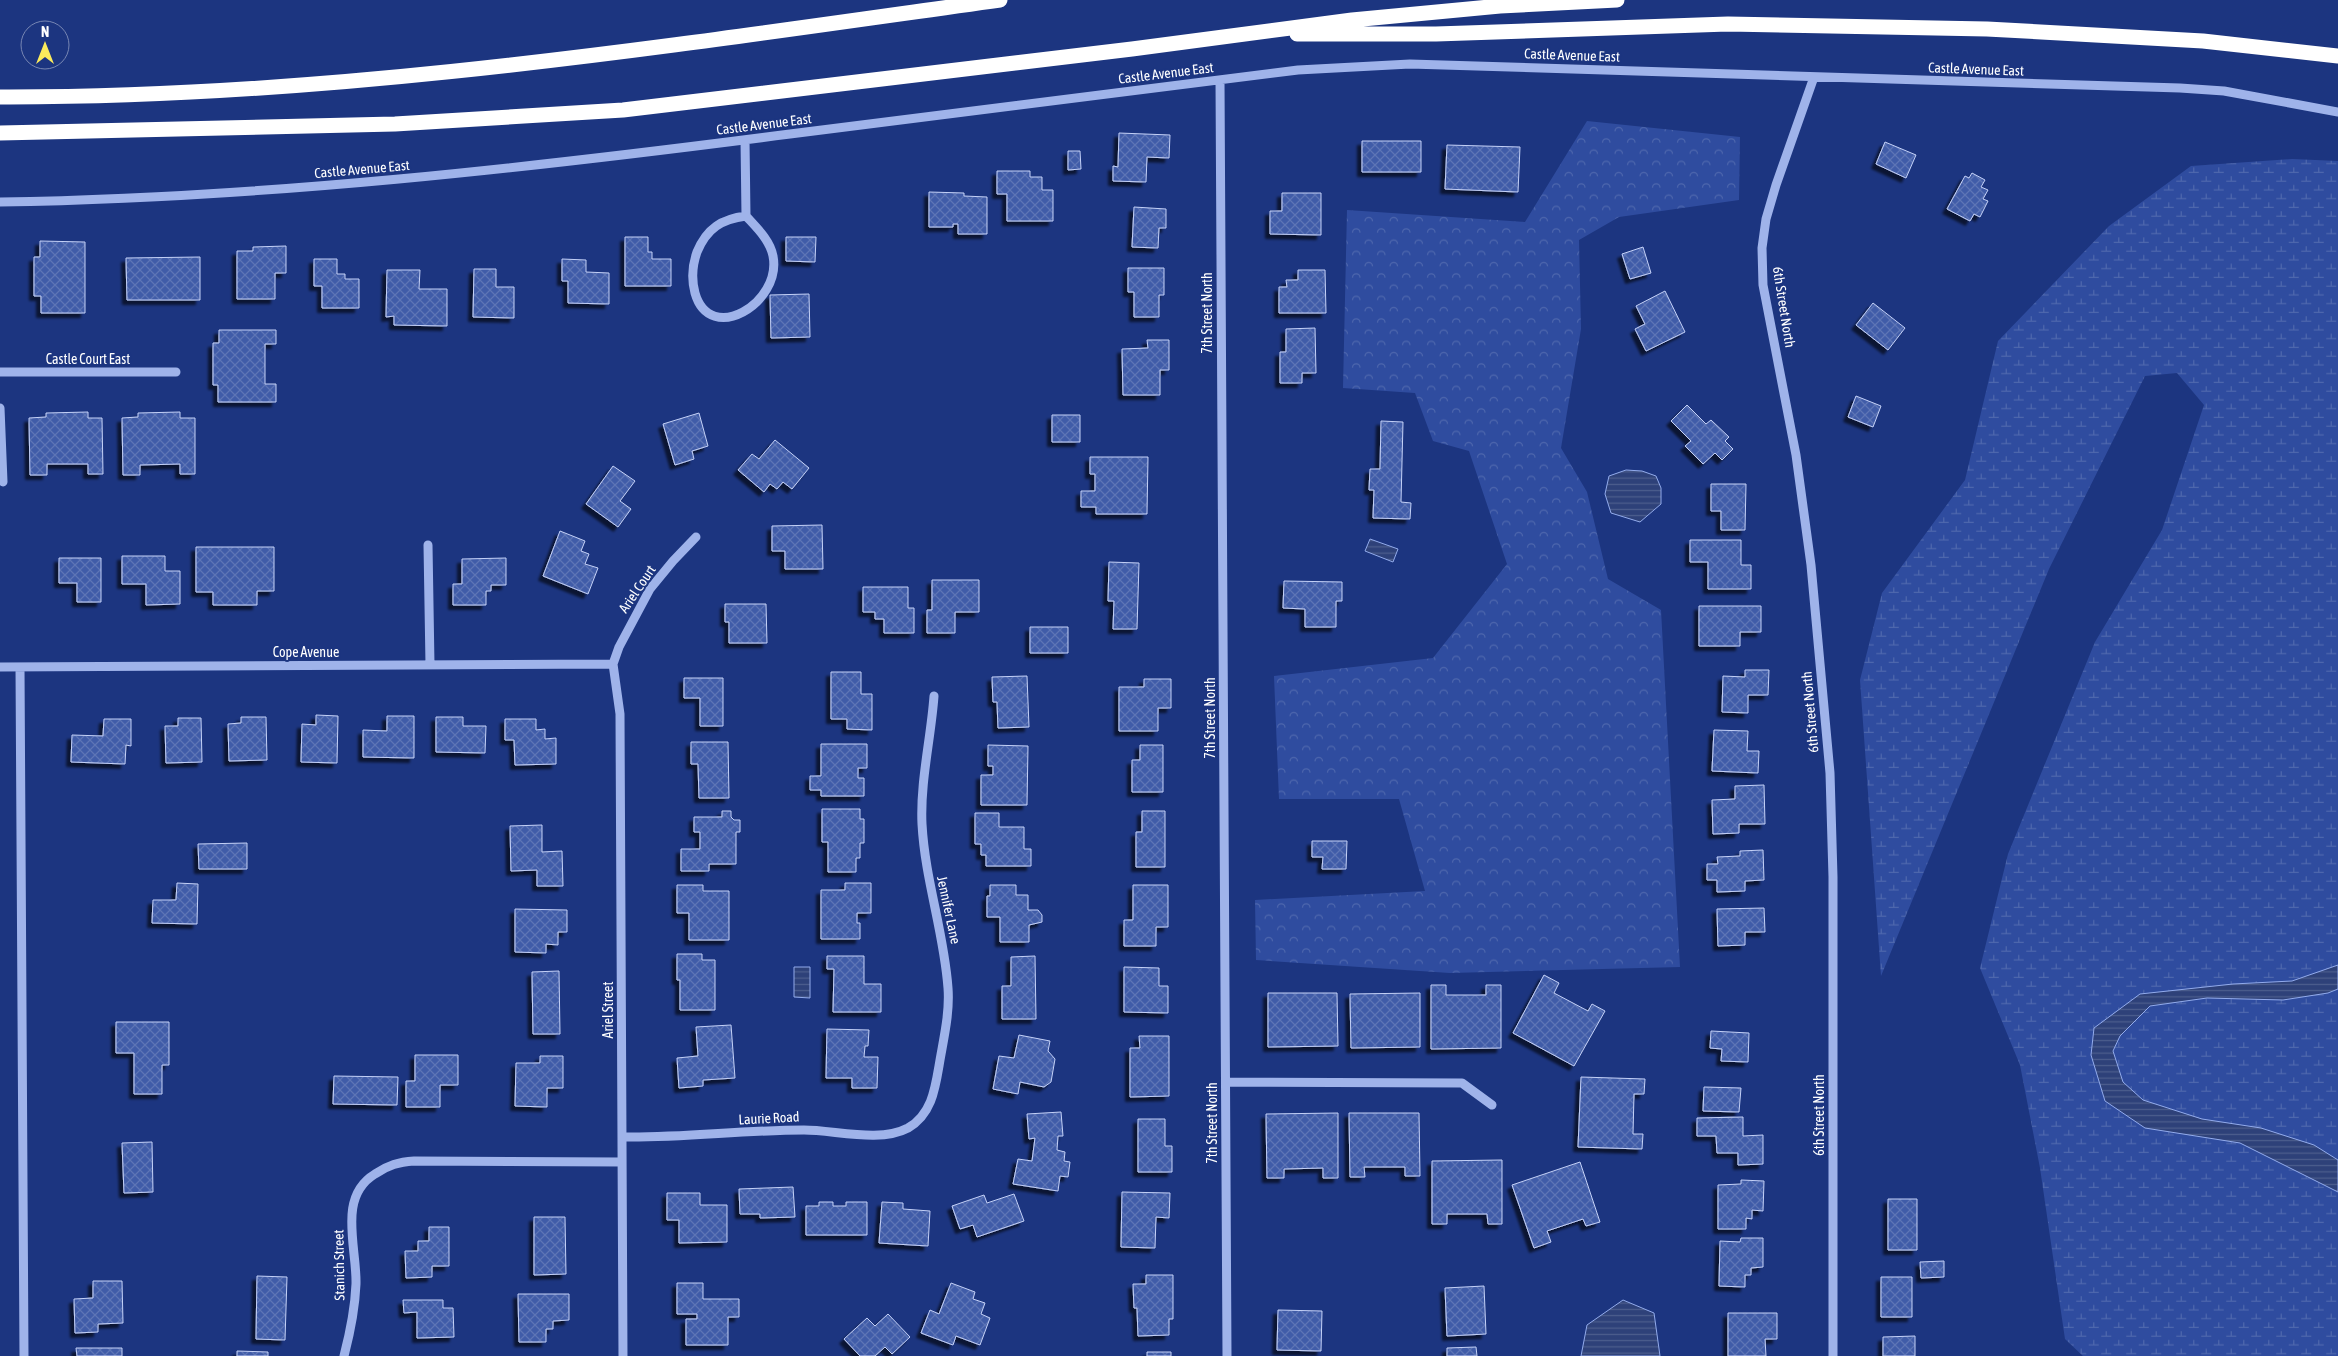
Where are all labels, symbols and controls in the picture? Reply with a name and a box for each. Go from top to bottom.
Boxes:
north arrow [20,20,70,70]
text: N [41,24,49,40]
street label: Castle Avenue East [1524,45,1620,65]
street label: Castle Avenue East [1118,59,1214,87]
street label: Castle Avenue East [1928,59,2024,79]
street label: Castle Avenue East [716,110,812,138]
street label: Castle Avenue East [314,157,410,181]
street label: 6th Street North [1770,265,1798,349]
street label: 7th Street North [1199,272,1215,354]
street label: Castle Court East [46,351,130,367]
street label: Ariel Court [615,562,659,616]
street label: Cope Avenue [273,644,339,660]
street label: 6th Street North [1798,671,1822,753]
street label: 7th Street North [1202,677,1218,759]
street label: Jennifer Lane [934,875,964,945]
street label: Ariel Street [600,982,616,1038]
street label: 6th Street North [1811,1074,1827,1156]
street label: 7th Street North [1204,1082,1220,1164]
street label: Laurie Road [738,1108,800,1128]
street label: Stanich Street [330,1229,348,1301]

